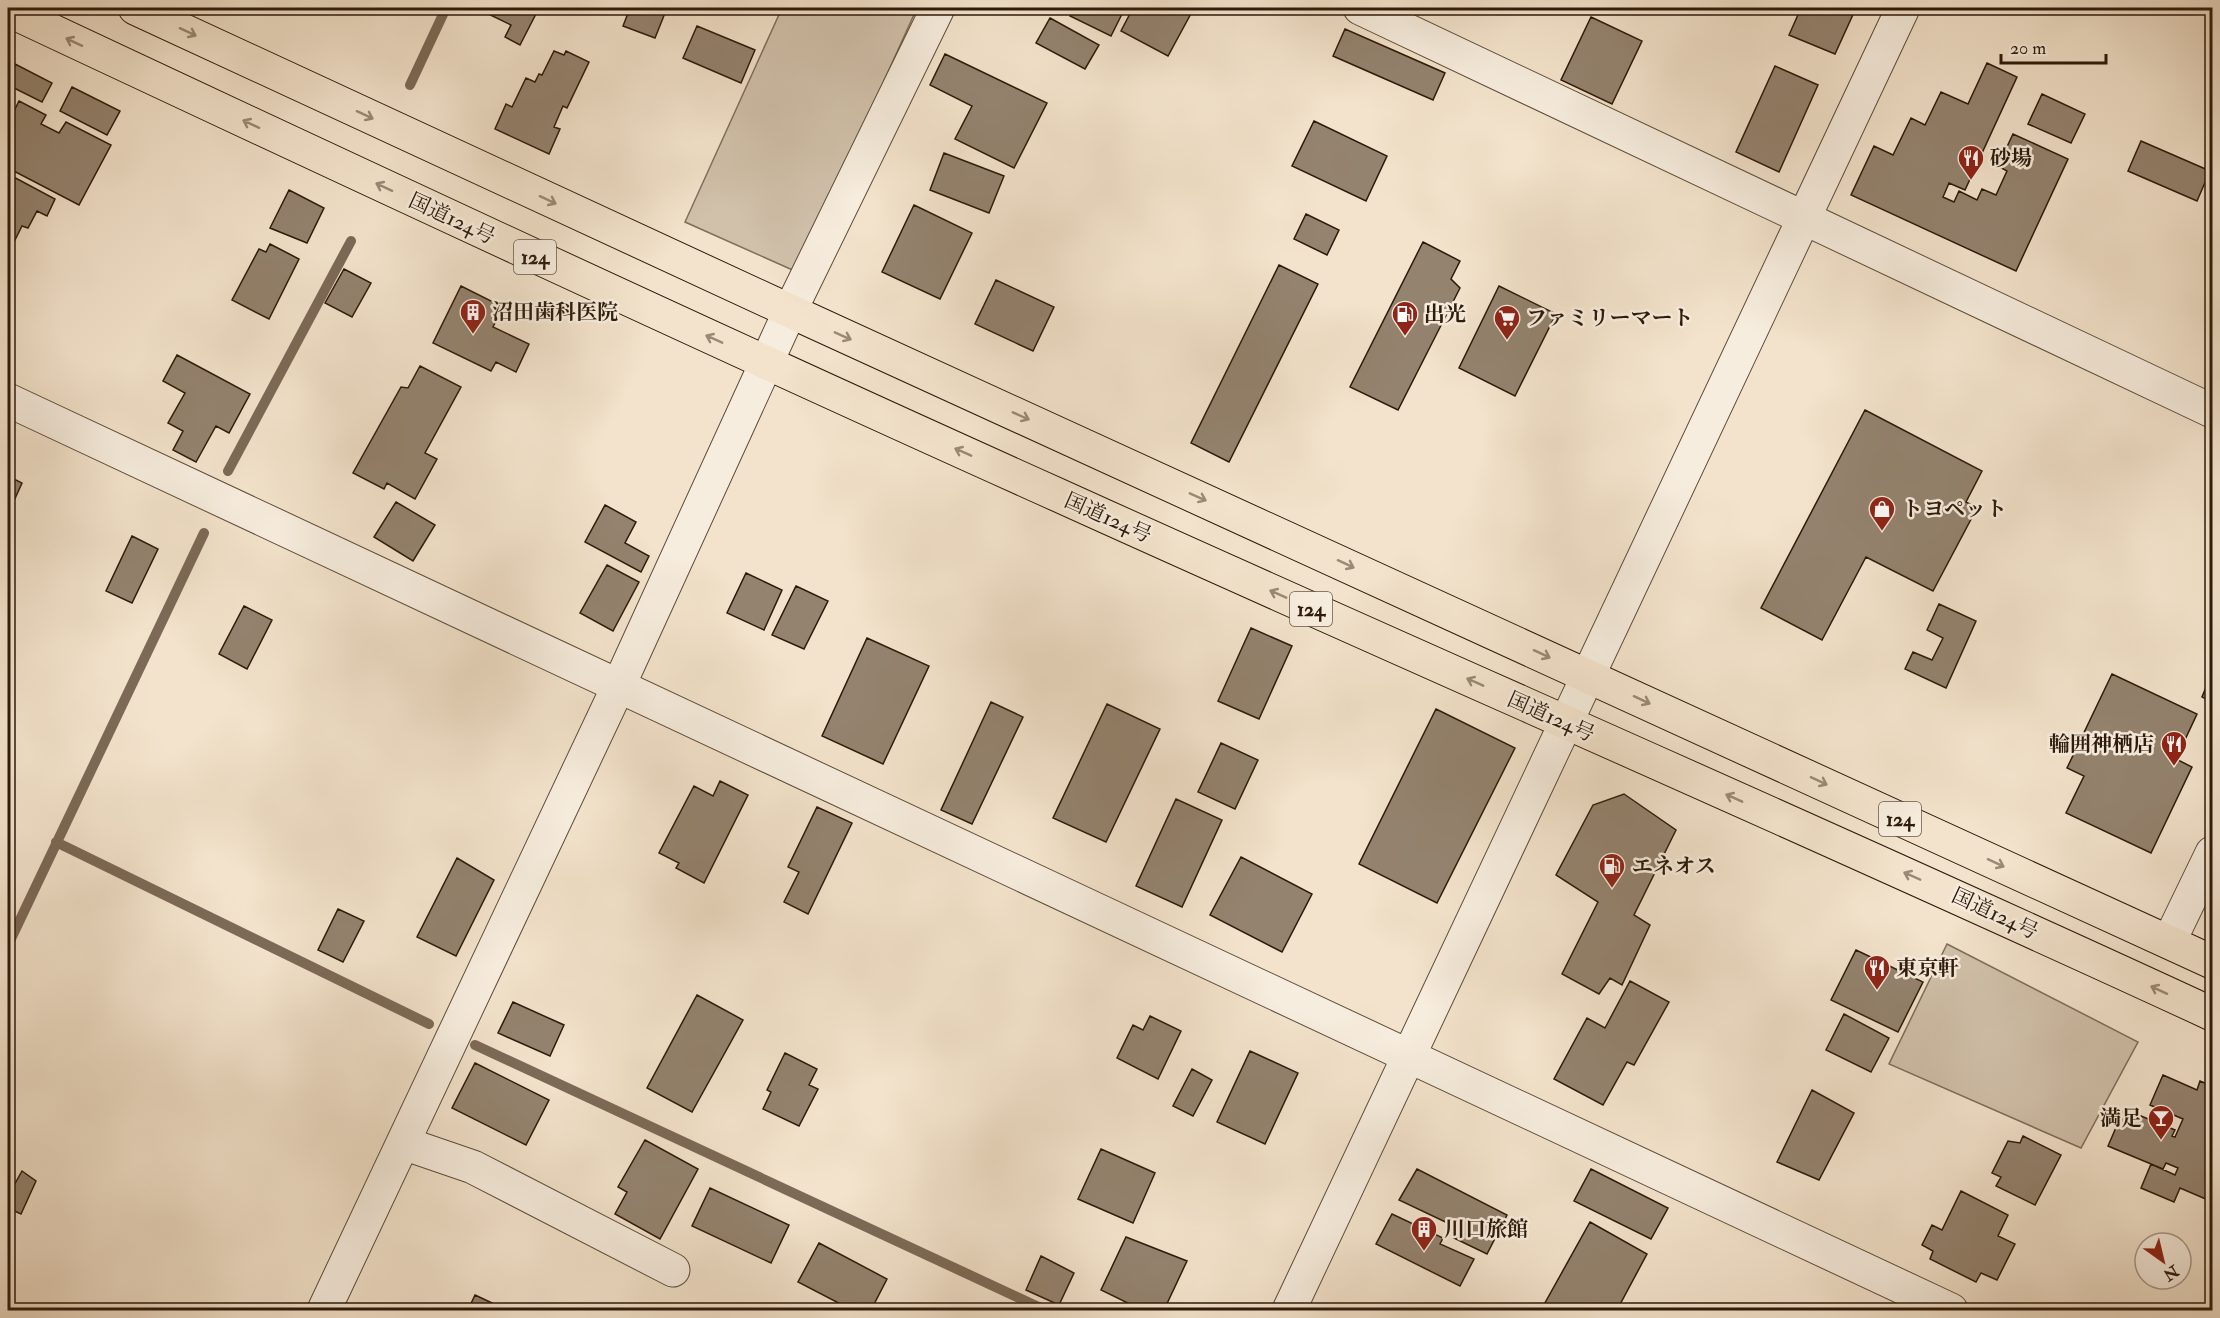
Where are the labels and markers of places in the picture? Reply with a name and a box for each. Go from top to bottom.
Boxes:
restaurant icon: 砂場 [1956,143,1986,181]
place label: 砂場 [1990,145,2032,172]
building icon: 沼田歯科医院 [458,297,488,335]
place label: 沼田歯科医院 [492,299,618,326]
fuel station icon: 出光 [1390,299,1420,337]
place label: 出光 [1424,301,1466,328]
supermarket icon: ファミリーマート [1492,303,1522,341]
place label: ファミリーマート [1526,305,1694,332]
shop icon: トヨペット [1867,494,1897,532]
place label: トヨペット [1902,496,2007,523]
restaurant icon: 輪囲神栖店 [2159,729,2189,767]
place label: 輪囲神栖店 [2049,731,2154,758]
fuel station icon: エネオス [1597,851,1627,889]
place label: エネオス [1632,853,1716,880]
restaurant icon: 東京軒 [1862,953,1892,991]
place label: 東京軒 [1896,955,1959,982]
bar icon: 満足 [2146,1103,2176,1141]
place label: 満足 [2100,1105,2142,1132]
building icon: 川口旅館 [1409,1214,1439,1252]
place label: 川口旅館 [1444,1216,1528,1243]

